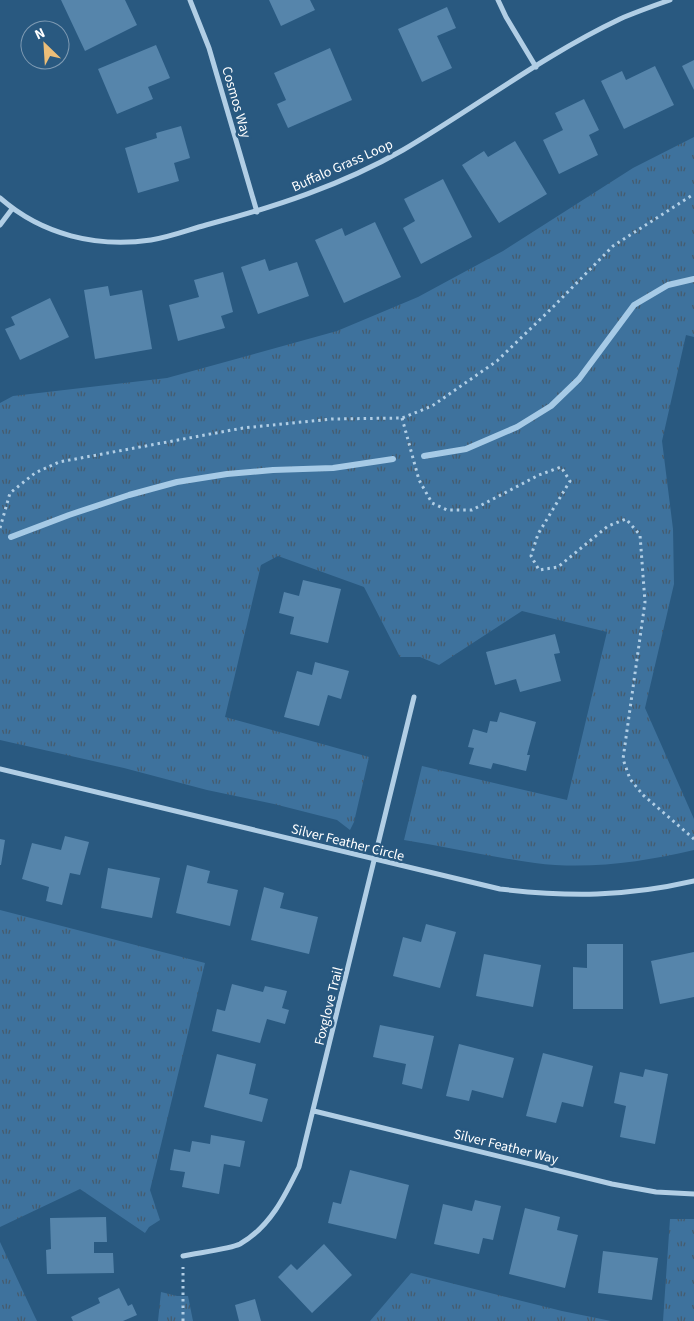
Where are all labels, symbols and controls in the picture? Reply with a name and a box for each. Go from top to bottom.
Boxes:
north arrow [20,20,70,70]
text: N [31,23,48,45]
street label: Cosmos Way [216,64,256,141]
street label: Buffalo Grass Loop [289,135,396,197]
street label: Silver Feather Circle [289,819,406,867]
street label: Foxglove Trail [310,965,348,1048]
street label: Silver Feather Way [451,1124,561,1170]

